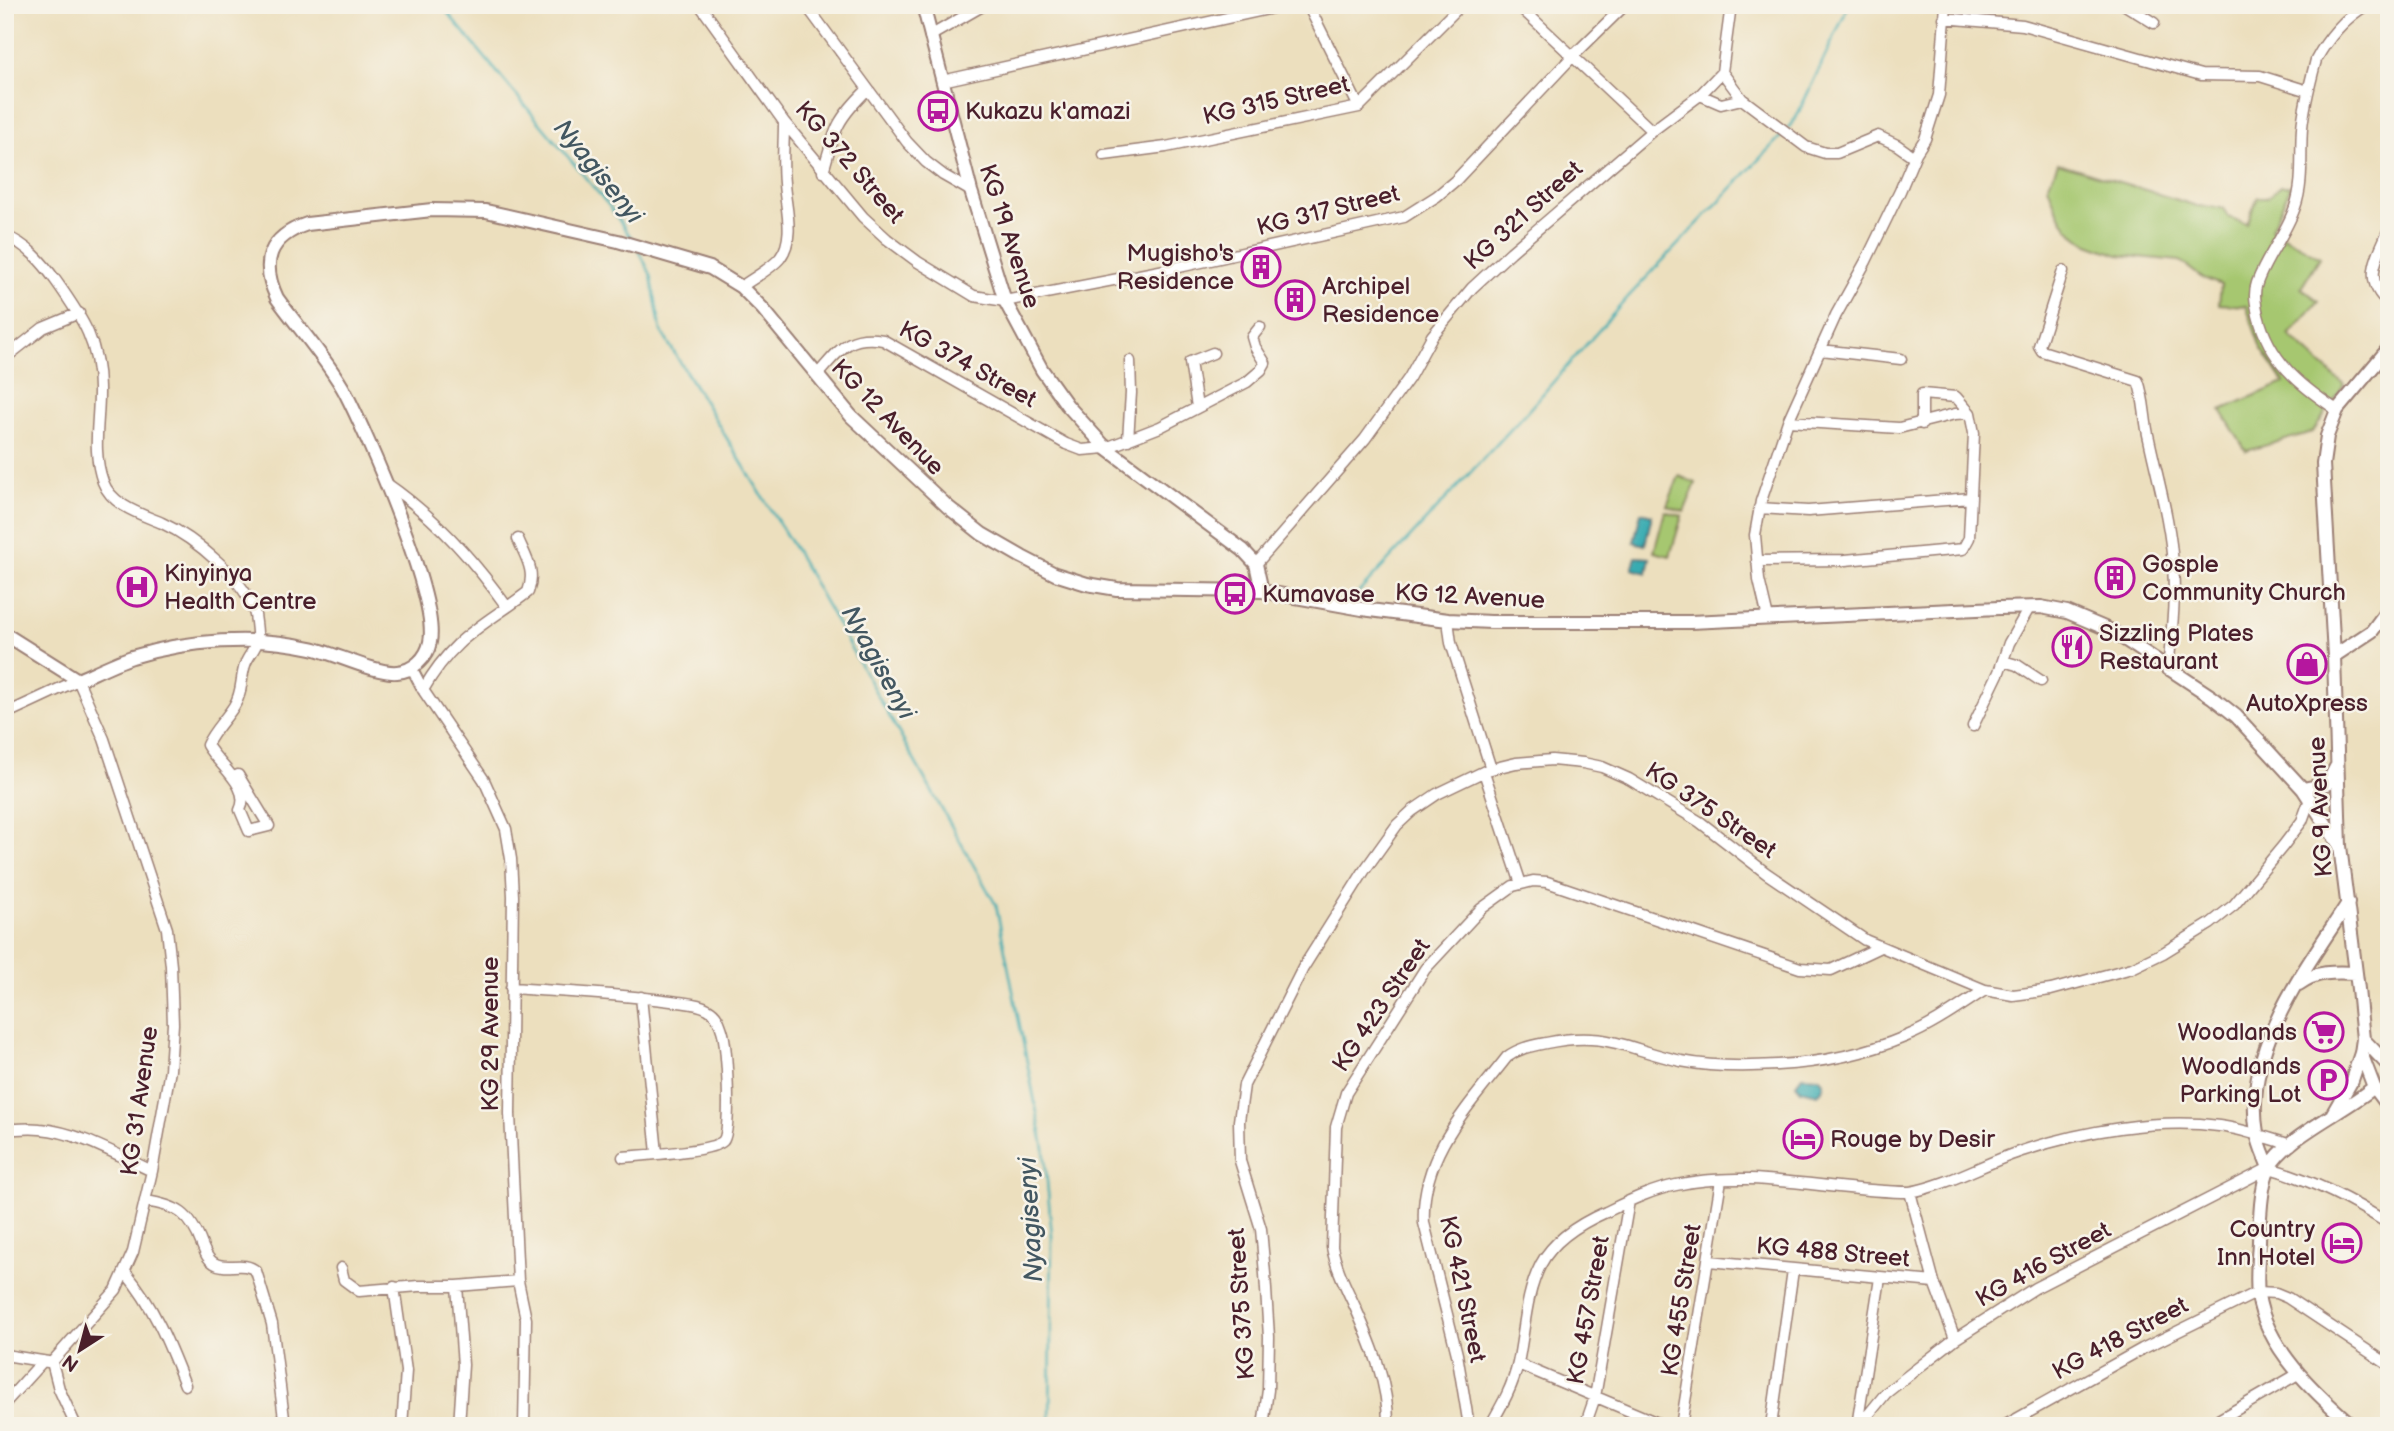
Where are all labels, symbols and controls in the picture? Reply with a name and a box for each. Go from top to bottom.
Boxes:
street label: KG 315 Street [1200,69,1353,131]
bus stop icon: Kukazu k'amazi [917,90,959,132]
street label: KG 372 Street [789,95,911,230]
place label: Kukazu k'amazi [965,97,1131,126]
water label: Nyagisenyi [546,114,650,231]
street label: KG 321 Street [1458,154,1589,276]
street label: KG 19 Avenue [973,160,1046,312]
street label: KG 317 Street [1254,179,1403,242]
place label: Mugisho's Residence [1117,239,1234,296]
building icon: Mugisho's Residence [1240,246,1282,288]
place label: Archipel Residence [1322,272,1439,329]
building icon: Archipel Residence [1274,279,1316,321]
street label: KG 374 Street [894,315,1042,414]
street label: KG 12 Avenue [825,353,950,481]
place label: Gosple Community Church [2142,550,2346,607]
building icon: Gosple Community Church [2094,557,2136,599]
place label: Kinyinya Health Centre [164,559,316,616]
hospital icon: Kinyinya Health Centre [116,566,158,608]
bus stop icon: Kumavase [1214,573,1256,615]
street label: KG 12 Avenue [1394,578,1546,615]
place label: Kumavase [1262,580,1375,609]
water label: Nyagisenyi [834,600,922,726]
place label: Sizzling Plates Restaurant [2099,619,2254,676]
restaurant icon: Sizzling Plates Restaurant [2051,626,2093,668]
shop icon: AutoXpress [2286,643,2328,685]
place label: AutoXpress [2246,689,2368,718]
street label: KG 9 Avenue [2302,736,2339,878]
street label: KG 375 Street [1640,756,1782,865]
street label: KG 423 Street [1326,933,1437,1078]
street label: KG 29 Avenue [476,957,505,1111]
supermarket icon: Woodlands [2303,1011,2345,1053]
place label: Woodlands [2178,1018,2297,1047]
street label: KG 31 Avenue [115,1024,164,1178]
place label: Woodlands Parking Lot [2180,1052,2302,1109]
parking icon: Woodlands Parking Lot [2307,1059,2349,1101]
hotel icon: Rouge by Desir [1782,1118,1824,1160]
place label: Rouge by Desir [1830,1125,1995,1154]
water label: Nyagisenyi [1013,1155,1050,1283]
street label: KG 421 Street [1433,1213,1492,1366]
street label: KG 416 Street [1971,1215,2117,1314]
place label: Country Inn Hotel [2217,1215,2315,1272]
street label: KG 455 Street [1655,1221,1708,1378]
hotel icon: Country Inn Hotel [2321,1222,2363,1264]
street label: KG 375 Street [1222,1227,1261,1381]
street label: KG 488 Street [1755,1231,1912,1274]
street label: KG 457 Street [1561,1233,1616,1387]
street label: KG 418 Street [2047,1290,2194,1386]
north arrow [46,1316,116,1386]
text: N [58,1349,83,1376]

